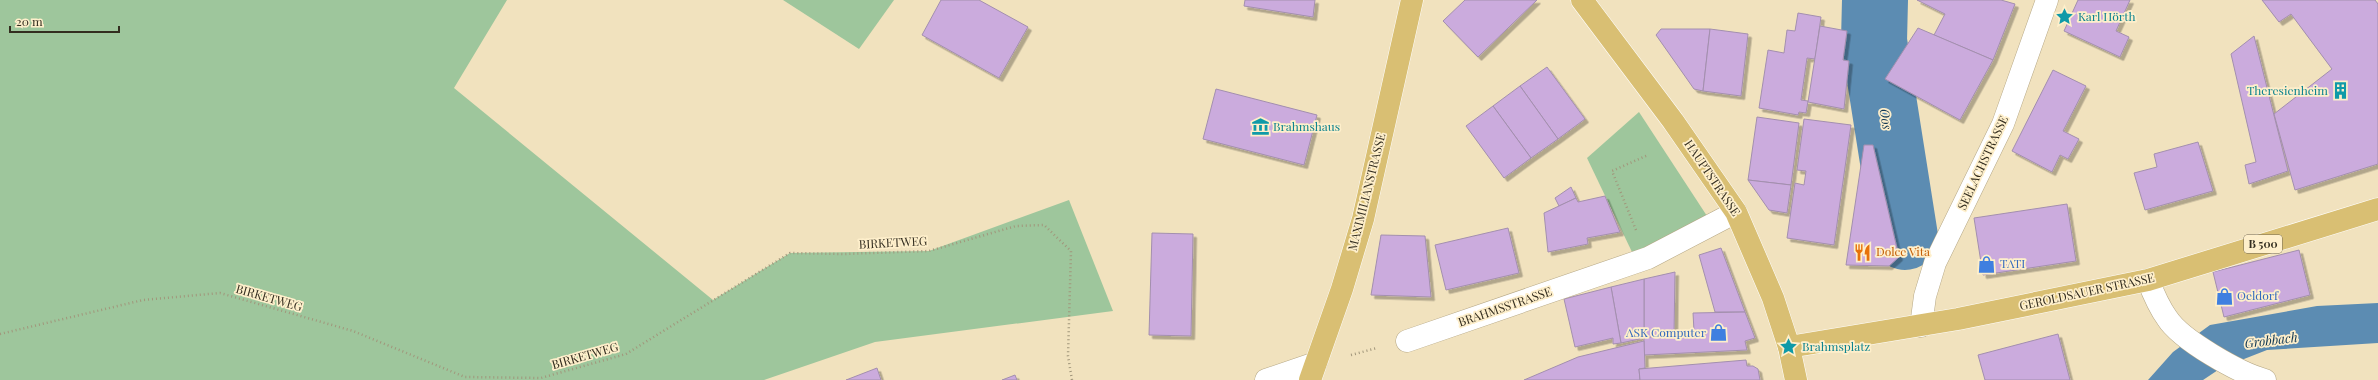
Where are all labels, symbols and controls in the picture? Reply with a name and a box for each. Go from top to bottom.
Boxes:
place icon: Karl Hörth [2055,7,2075,27]
scale bar [10,8,119,34]
place label: Karl Hörth [2078,8,2135,24]
text: 20 m [16,13,43,29]
building icon: Theresienheim [2331,81,2351,101]
place label: Theresienheim [2247,82,2328,98]
water label: Oos [1876,107,1897,131]
street label: SEELACHSTRASSE [1953,113,2011,212]
museum icon: Brahmshaus [1250,117,1270,137]
place label: Brahmshaus [1273,118,1340,134]
street label: MAXIMILIANSTRASSE [1344,131,1388,252]
street label: HAUPTSTRASSE [1681,136,1744,219]
street label: BIRKETWEG [858,232,928,252]
road number: B 500 [2244,235,2282,253]
restaurant icon: Dolce Vita [1853,242,1873,262]
place label: Dolce Vita [1876,243,1930,259]
shop icon: TATI [1977,254,1997,274]
place label: TATI [2000,255,2025,271]
street label: GEROLDSAUER STRASSE [2018,269,2156,313]
street label: BIRKETWEG [234,280,305,314]
street label: BRAHMSSTRASSE [1456,283,1554,330]
shop icon: Oeldorf [2214,286,2234,306]
place label: Oeldorf [2237,287,2279,303]
shop icon: ASK Computer [1709,323,1729,343]
place label: ASK Computer [1625,324,1707,340]
water label: Grobbach [2243,328,2298,351]
place icon: Brahmsplatz [1779,337,1799,357]
street label: BIRKETWEG [550,338,620,372]
place label: Brahmsplatz [1802,338,1870,354]

